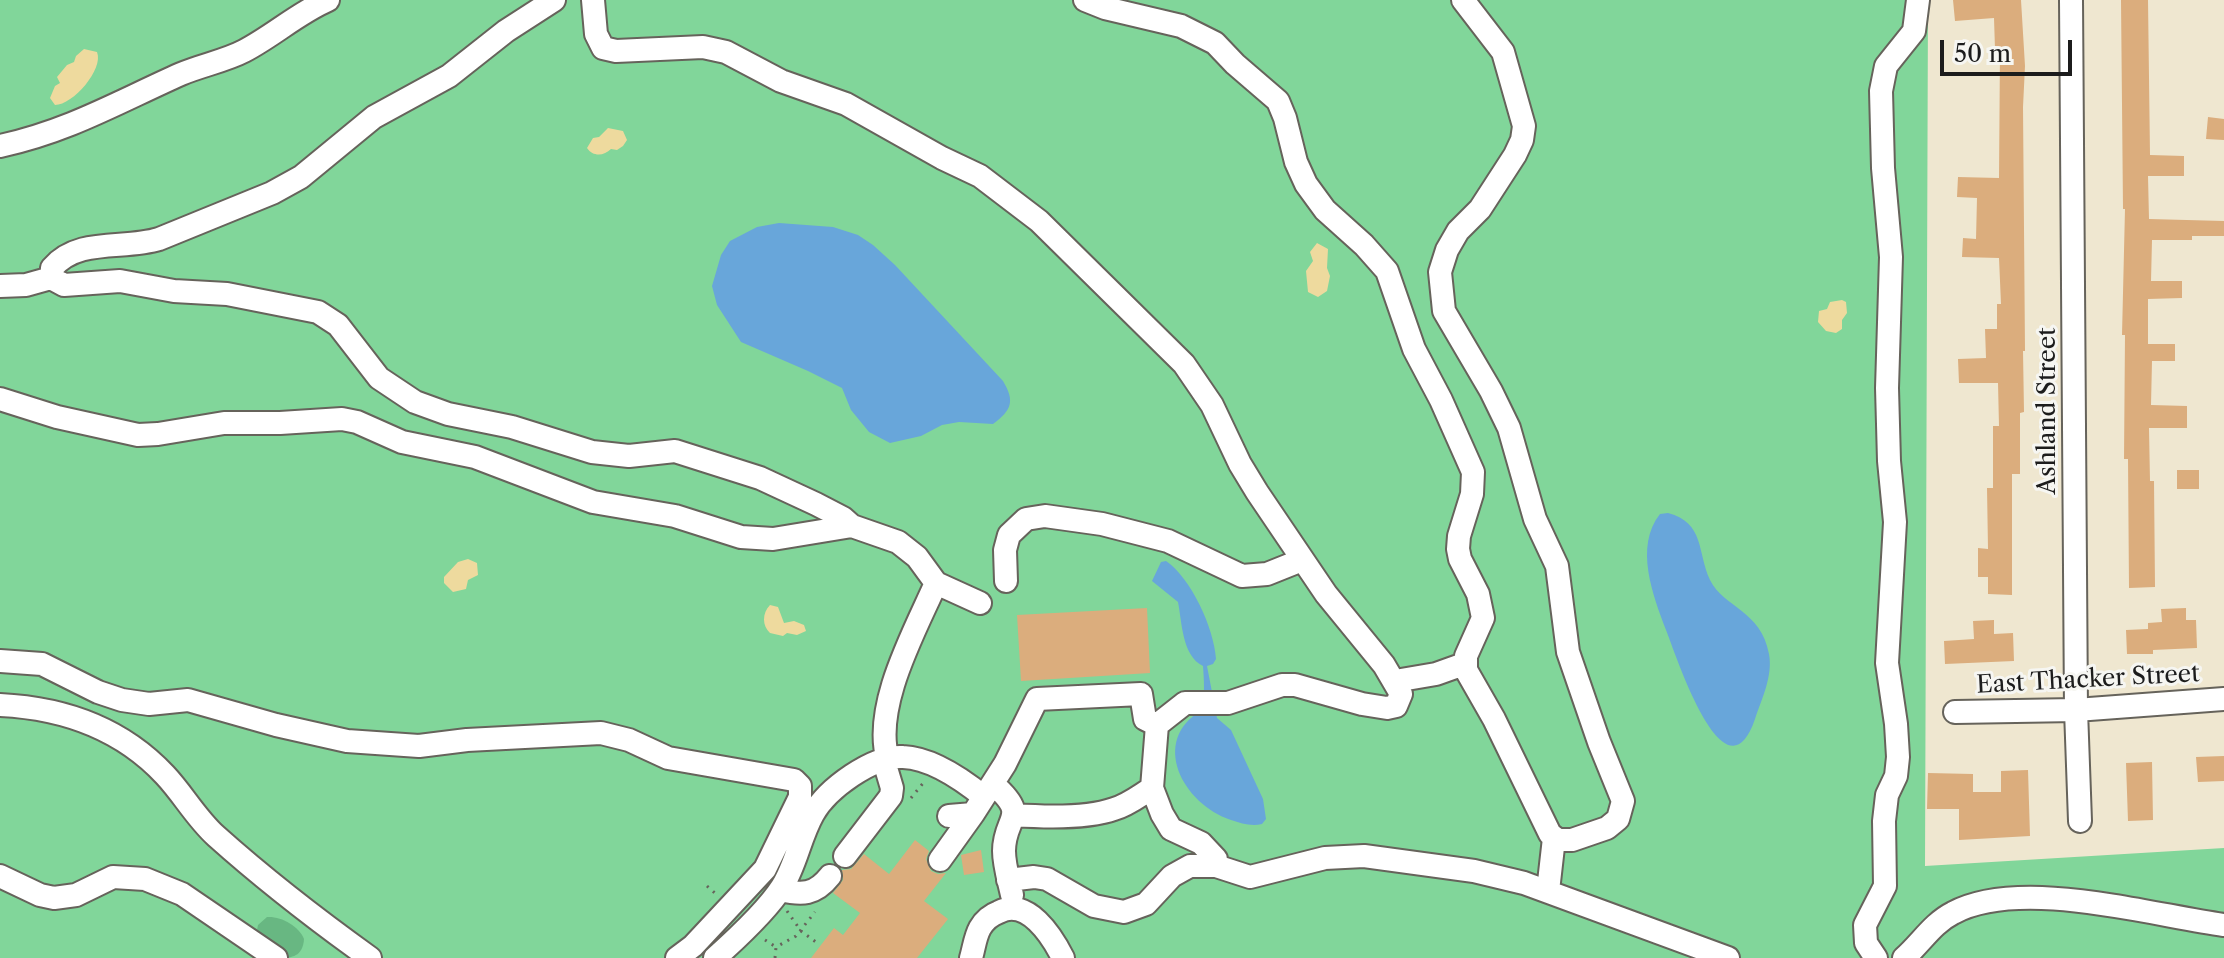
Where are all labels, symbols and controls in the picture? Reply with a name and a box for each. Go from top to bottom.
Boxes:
scale bar [1944,24,2076,74]
text: 50 m [1954,39,2011,68]
street label: Ashland Street [2034,327,2062,495]
street label: East Thacker Street [1976,660,2200,700]

